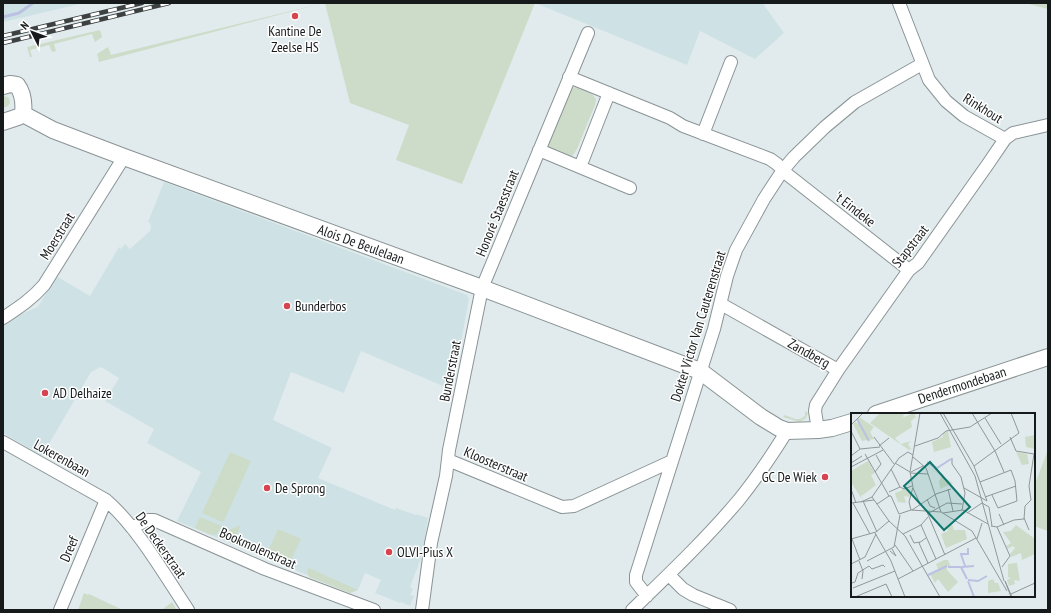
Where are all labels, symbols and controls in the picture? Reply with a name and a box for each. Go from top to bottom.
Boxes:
marker: Kantine De Zeelse HS [290,11,300,21]
north arrow [12,12,52,52]
text: N [17,18,32,32]
place label: Kantine De Zeelse HS [268,22,322,56]
street label: Rinkhout [960,89,1006,127]
street label: Honoré Staesstraat [471,167,523,259]
street label: 't Eindeke [831,187,879,231]
street label: Moerstraat [36,209,79,263]
street label: Alois De Beulelaan [315,220,407,268]
street label: Stapstraat [888,221,932,271]
street label: Dokter Victor Van Cauterenstraat [666,248,730,404]
place label: Bunderbos [295,297,347,315]
marker: Bunderbos [282,301,292,311]
street label: Zandberg [785,334,833,372]
street label: Bunderstraat [435,339,465,403]
street label: Dendermondebaan [916,362,1008,408]
place label: AD Delhaize [53,384,112,402]
marker: AD Delhaize [40,388,50,398]
inset map [851,413,1035,597]
street label: Lokerenbaan [31,435,93,481]
street label: Kloosterstraat [461,442,531,486]
place label: GC De Wiek [762,468,818,486]
marker: GC De Wiek [820,472,830,482]
place label: De Sprong [275,479,325,497]
marker: De Sprong [262,483,272,493]
street label: De Deckerstraat [132,509,190,582]
street label: Bookmolenstraat [217,523,299,573]
street label: Dreef [56,533,83,565]
place label: OLVI-Pius X [397,543,453,561]
marker: OLVI-Pius X [384,547,394,557]

